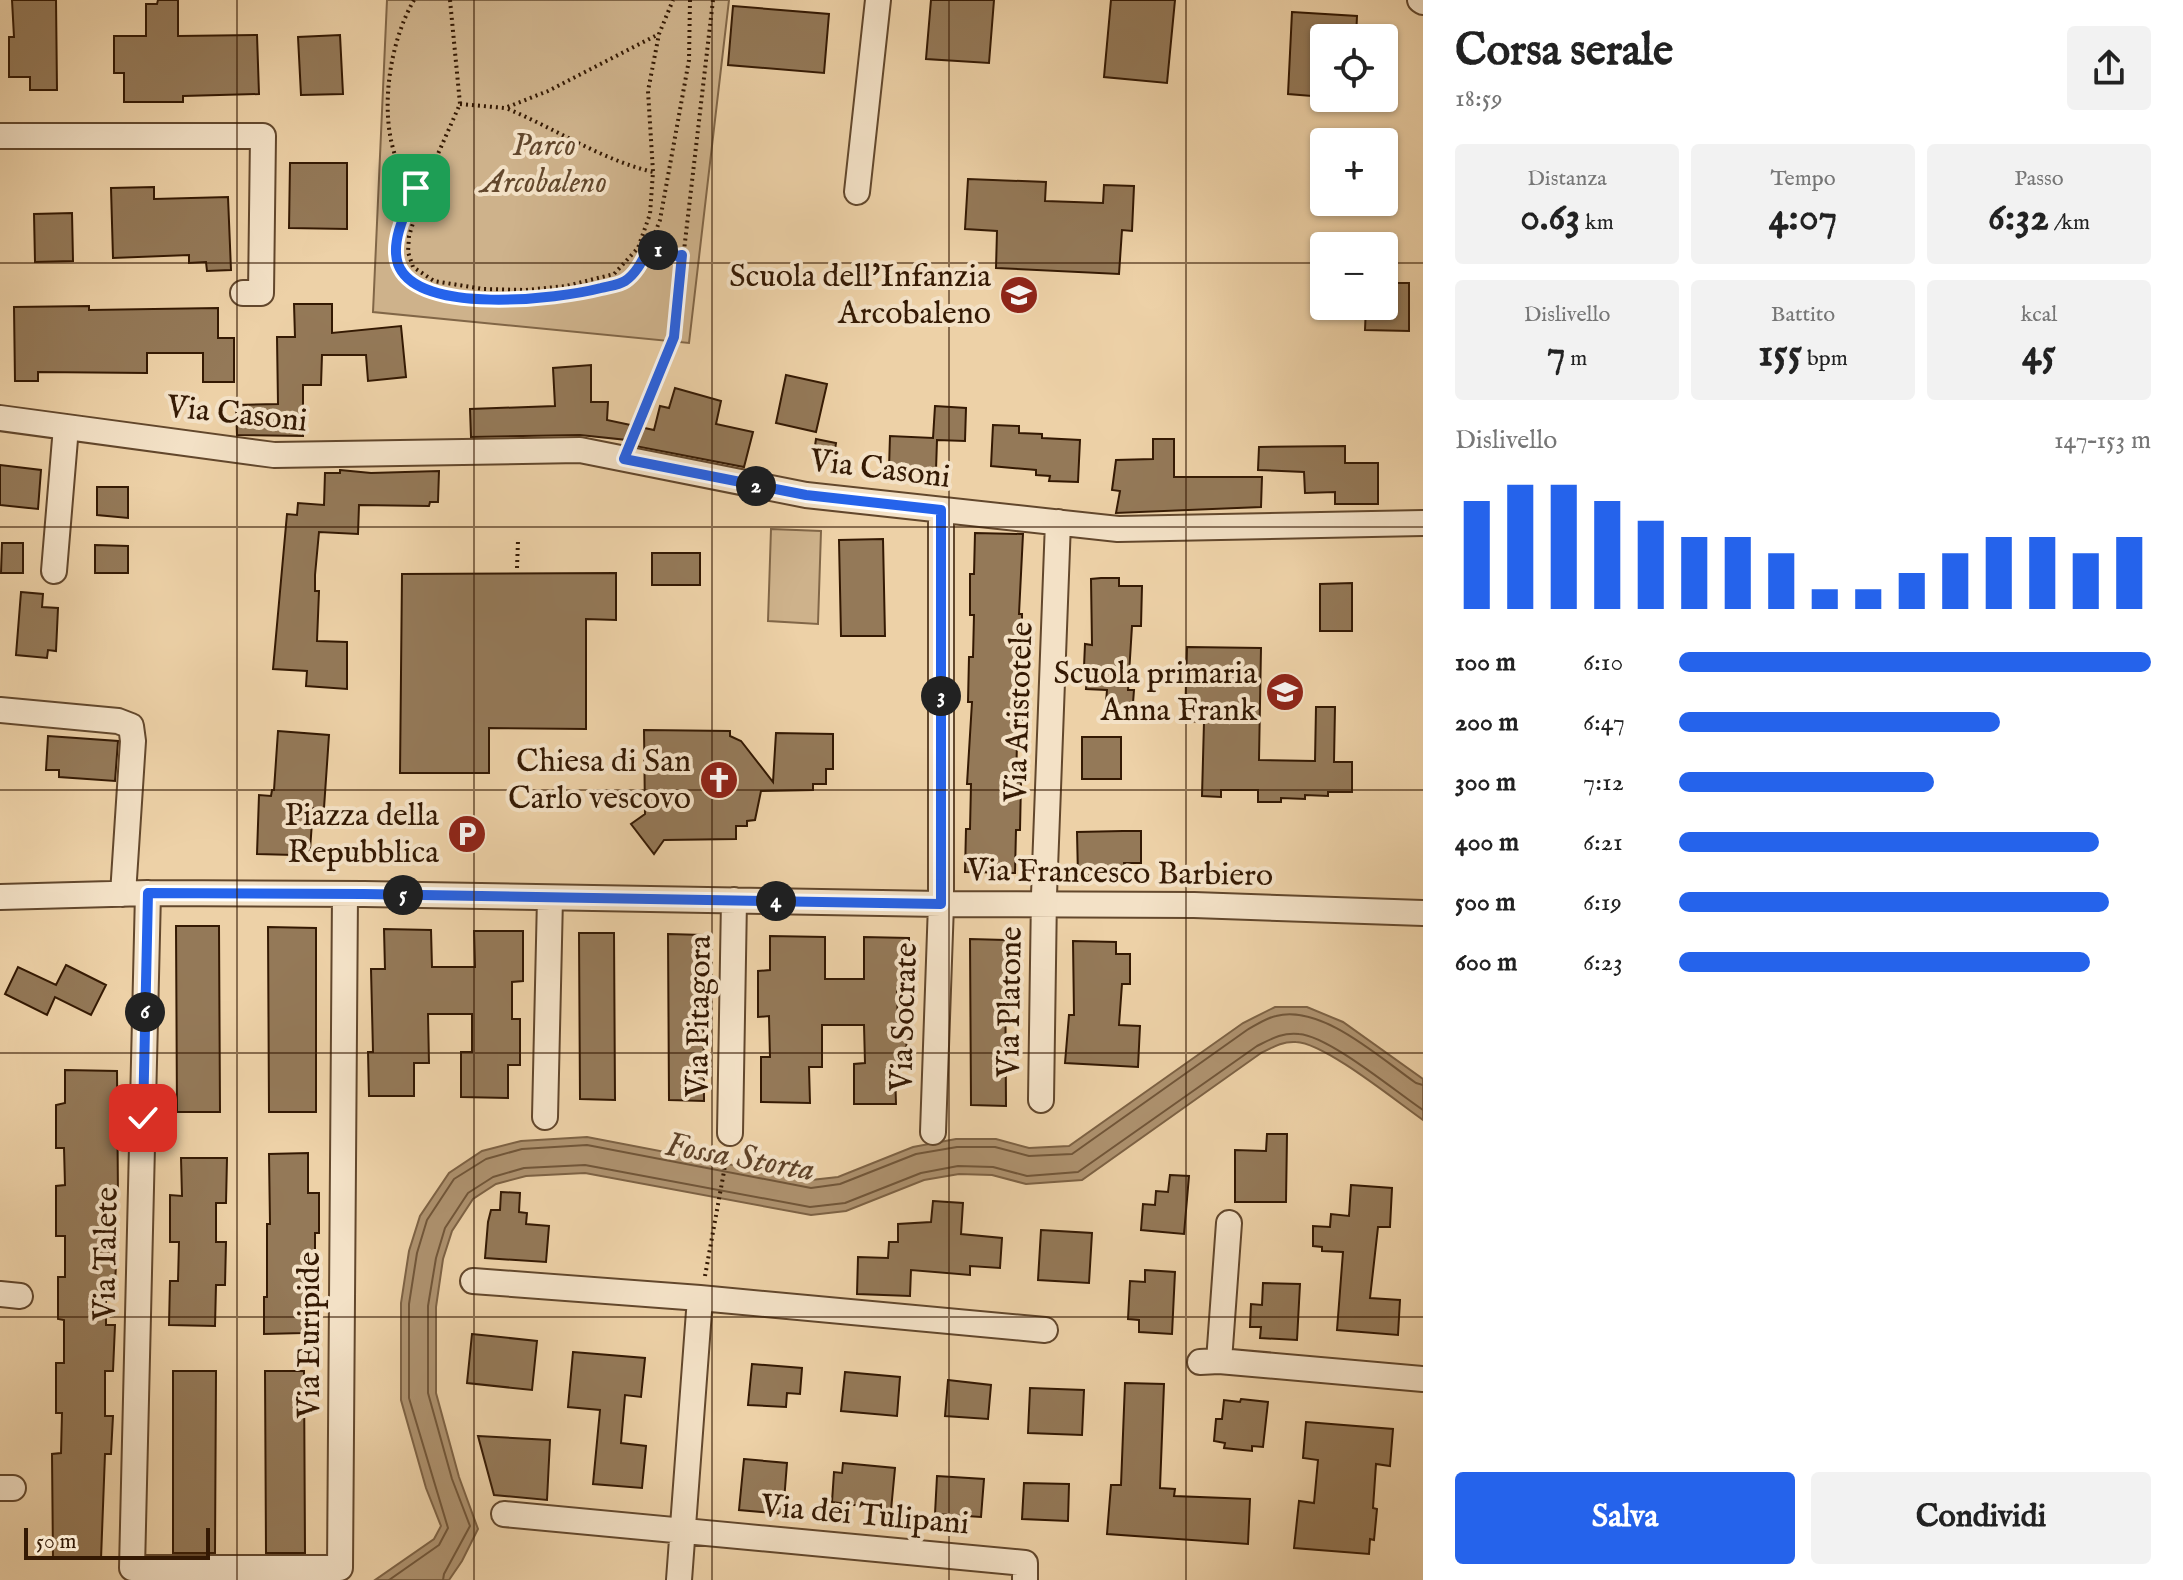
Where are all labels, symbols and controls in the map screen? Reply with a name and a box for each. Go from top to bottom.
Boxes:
map controls [1310,24,1398,320]
button: locate [1310,24,1398,112]
text: Corsa serale [1455,24,1673,80]
button: share [2067,26,2151,110]
text: 18:59 [1455,82,1503,115]
park label: Parco Arcobaleno [478,126,607,204]
button: + [1310,128,1398,216]
pin [382,154,450,222]
text: Distanza [1527,165,1607,193]
text: Tempo [1771,165,1836,193]
text: Passo [2014,165,2064,193]
icon: arrive [394,166,438,210]
text: 0.63 [1520,193,1580,244]
text: 4:07 [1769,193,1837,244]
text: 6:32 [1988,193,2049,244]
text: km [1580,209,1614,237]
text: /km [2049,209,2090,237]
pin: 1 [638,230,678,270]
button: − [1310,232,1398,320]
text: 1 [654,236,662,264]
place label: Scuola dell'Infanzia Arcobaleno [729,257,991,335]
school or university icon: Scuola dell'Infanzia Arcobaleno [998,274,1040,316]
text: Dislivello [1524,301,1610,329]
text: Battito [1771,301,1835,329]
text: kcal [2021,301,2057,329]
text: 7 [1547,329,1565,380]
text: 155 [1758,329,1802,380]
text: 45 [2022,329,2056,380]
text: m [1565,345,1587,373]
text: bpm [1802,345,1848,373]
street label: Via Casoni [164,387,309,443]
text: Dislivello [1455,424,1557,457]
text: 147–153 m [2054,424,2151,457]
street label: Via Casoni [807,441,952,499]
pin: 2 [736,466,776,506]
text: 2 [751,472,761,500]
street label: Via Aristotele [996,621,1044,804]
text: 100 m [1455,646,1516,679]
text: 6:10 [1583,646,1623,679]
place label: Scuola primaria Anna Frank [1053,654,1258,732]
school or university icon: Scuola primaria Anna Frank [1264,671,1306,713]
pin: 3 [921,676,961,716]
text: 3 [937,682,945,710]
text: 200 m [1455,706,1519,739]
text: 6:47 [1583,706,1625,739]
place label: Chiesa di San Carlo vescovo [508,742,691,820]
church icon: Chiesa di San Carlo vescovo [698,759,740,801]
text: 300 m [1455,766,1516,799]
text: 7:12 [1583,766,1624,799]
place label: Piazza della Repubblica [285,796,439,874]
parking icon: Piazza della Repubblica [446,813,488,855]
text: 400 m [1455,826,1519,859]
text: 6:21 [1583,826,1623,859]
street label: Via Francesco Barbiero [966,851,1273,897]
pin: 5 [383,875,423,915]
text: 5 [399,881,407,909]
pin: 4 [756,881,796,921]
text: 500 m [1455,886,1516,919]
text: 6:19 [1583,886,1622,919]
text: 4 [771,887,781,915]
street label: Via Platone [989,926,1033,1079]
street label: Via Pitagora [678,934,722,1098]
street label: Via Socrate [882,942,928,1093]
text: 600 m [1455,946,1517,979]
text: 6:23 [1583,946,1623,979]
pin: 6 [125,992,165,1032]
text: 6 [140,998,150,1026]
pin [109,1084,177,1152]
icon: check [121,1096,165,1140]
water label: Fossa Storta [662,1124,818,1192]
street label: Via Talete [85,1187,129,1322]
street label: Via Euripide [290,1252,331,1419]
button: Salva [1455,1472,1795,1564]
button: Condividi [1811,1472,2151,1564]
street label: Via dei Tulipani [758,1486,971,1546]
scale bar [24,1524,210,1560]
text: 50 m [36,1528,77,1556]

